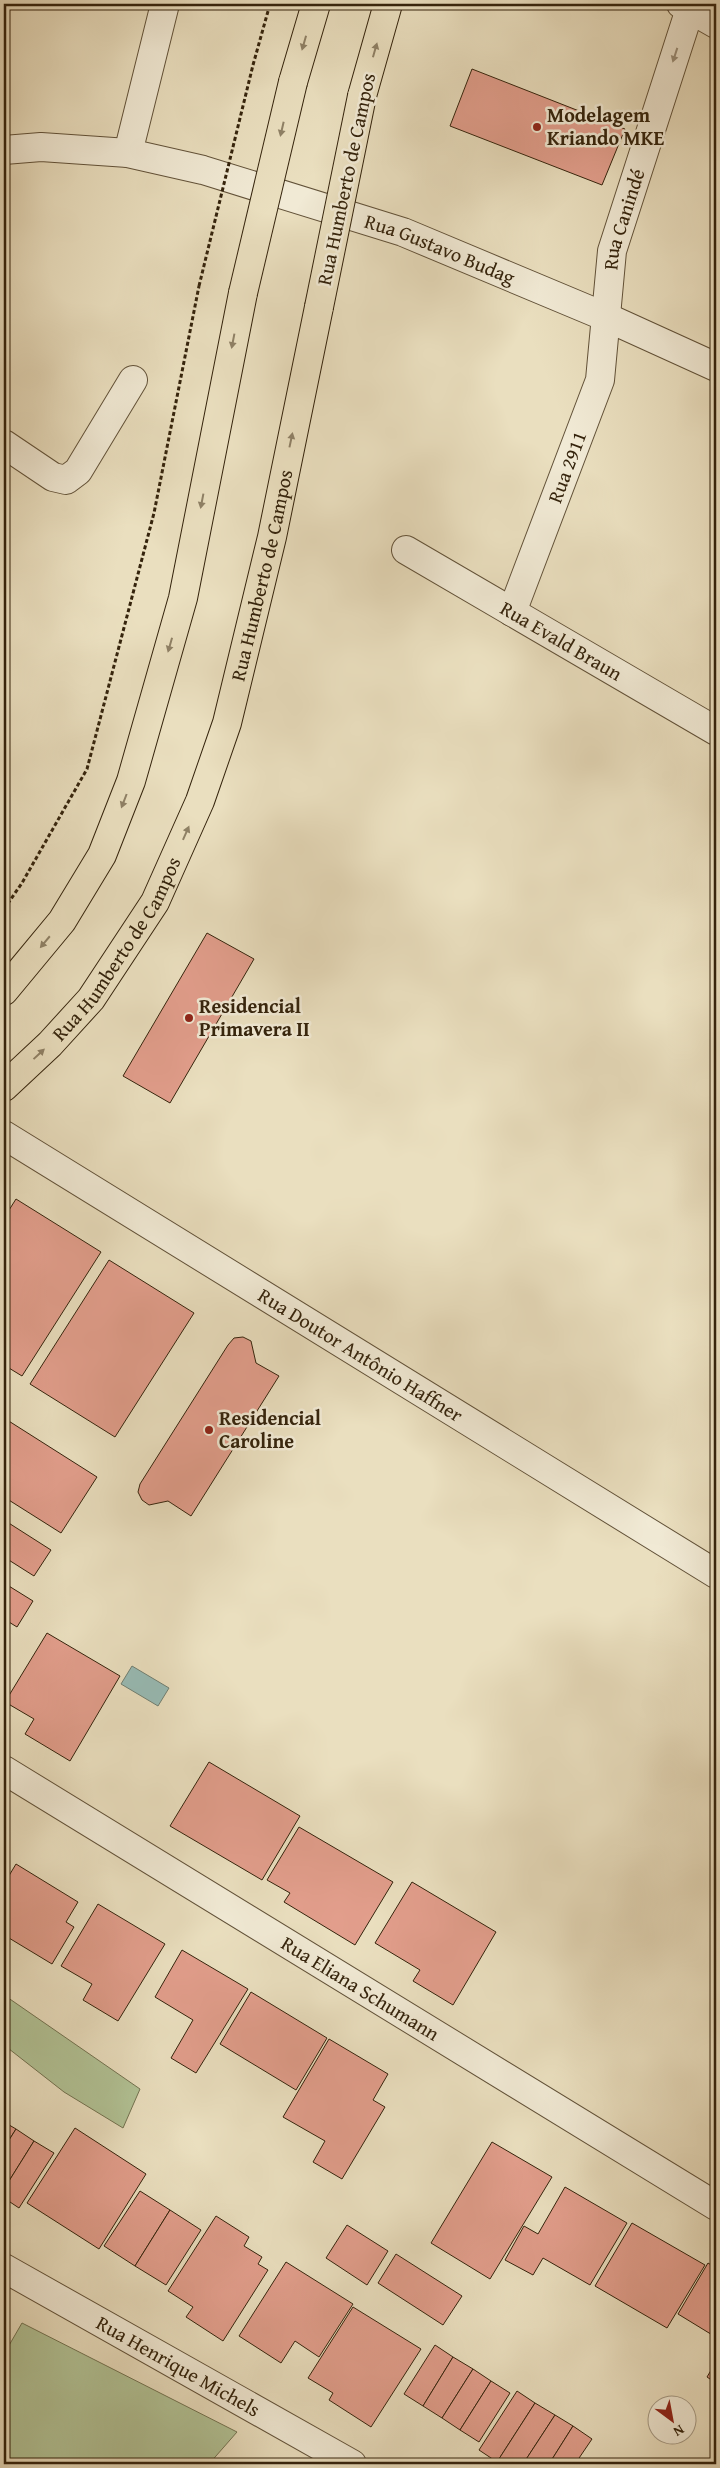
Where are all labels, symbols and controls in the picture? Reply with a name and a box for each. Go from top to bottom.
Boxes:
one-way arrow [300,35,308,50]
one-way arrow [372,42,380,57]
one-way arrow [670,48,678,63]
street label: Rua Humberto de Campos [309,70,382,288]
place label: Modelagem Kriando MKE [547,100,664,152]
marker: Modelagem Kriando MKE [531,121,543,133]
one-way arrow [278,122,286,137]
street label: Rua Canindé [595,165,652,271]
street label: Rua Gustavo Budag [361,206,520,291]
one-way arrow [229,333,237,349]
street label: Rua 2911 [540,427,593,507]
one-way arrow [288,431,296,447]
street label: Rua Humberto de Campos [223,467,299,684]
one-way arrow [198,493,206,509]
street label: Rua Evald Braun [495,593,628,687]
one-way arrow [165,638,173,653]
one-way arrow [119,794,127,808]
one-way arrow [182,826,190,840]
street label: Rua Humberto de Campos [45,852,187,1047]
one-way arrow [39,935,50,948]
place label: Residencial Primavera II [199,991,310,1043]
marker: Residencial Primavera II [183,1012,195,1024]
one-way arrow [33,1048,45,1060]
street label: Rua Doutor Antônio Haffner [253,1280,469,1429]
place label: Residencial Caroline [219,1403,321,1455]
marker: Residencial Caroline [203,1424,215,1436]
street label: Rua Eliana Schumann [276,1928,445,2047]
street label: Rua Henrique Michels [91,2308,266,2424]
north arrow [648,2396,698,2446]
text: N [669,2420,688,2442]

